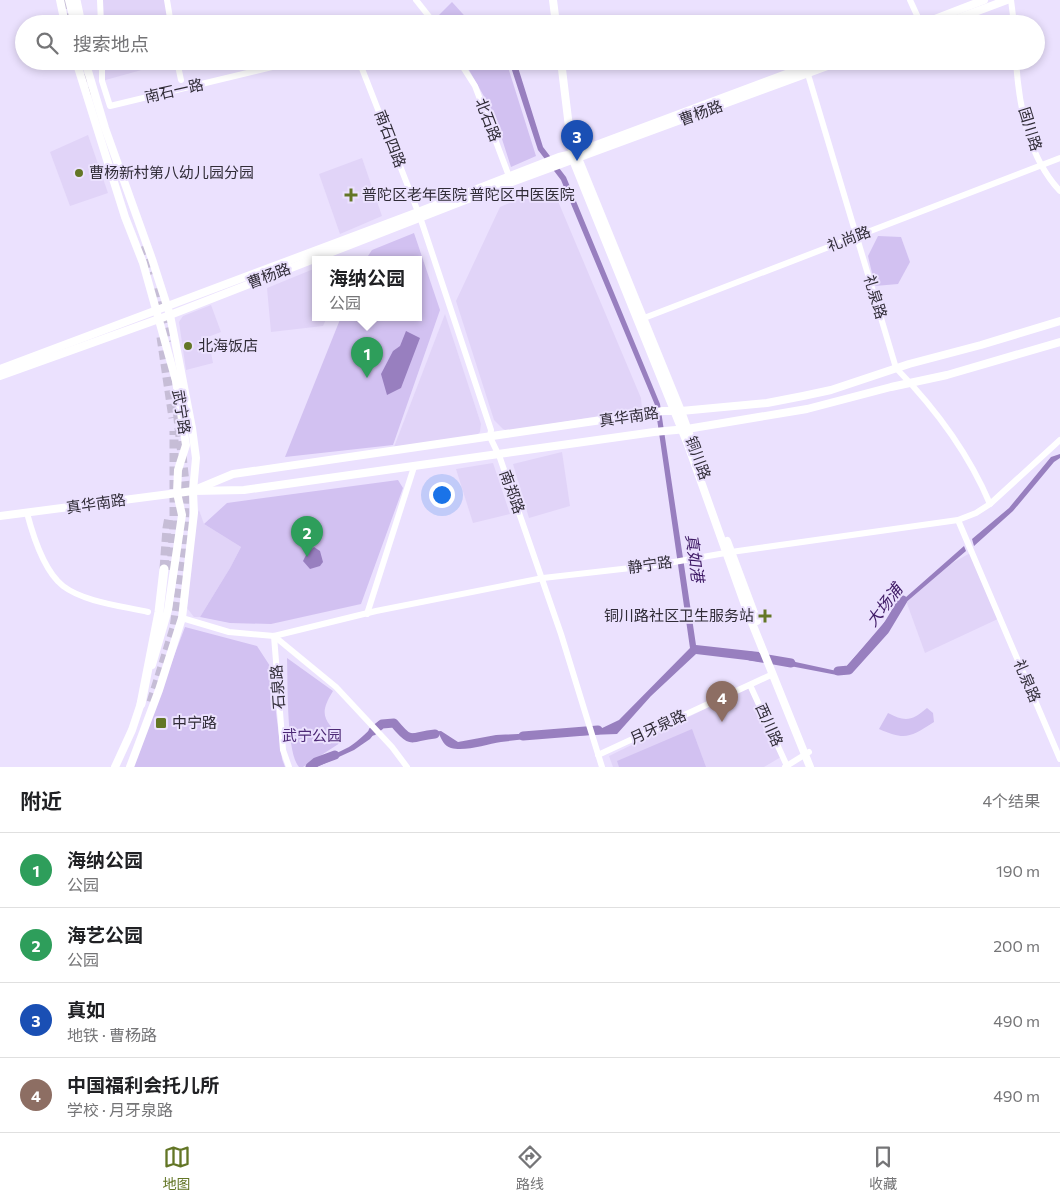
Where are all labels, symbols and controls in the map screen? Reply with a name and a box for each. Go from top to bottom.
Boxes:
search box [15,15,1045,70]
icon: search [33,29,61,57]
text: 搜索地点 [73,32,149,55]
street label: 南石一路 [143,75,205,106]
street label: 北石路 [472,95,505,144]
street label: 曹杨路 [676,96,725,128]
street label: 固川路 [1016,105,1046,153]
street label: 南石四路 [372,107,410,170]
pin: 3 [561,120,593,161]
place label: 曹杨新村第八幼儿园分园 [89,163,254,181]
marker: 曹杨新村第八幼儿园分园 [73,167,85,179]
place label: 普陀区老年医院 普陀区中医医院 [362,185,575,203]
marker: 普陀区老年医院 普陀区中医医院 [344,188,358,202]
street label: 礼尚路 [824,222,873,255]
popup [312,256,422,321]
street label: 曹杨路 [244,259,293,292]
text: 海纳公园 [329,266,405,289]
street label: 礼泉路 [861,273,891,321]
text: 公园 [329,293,361,312]
place label: 北海饭店 [198,336,258,354]
pin: 1 [351,337,383,378]
marker: 北海饭店 [182,340,194,352]
street label: 武宁路 [170,388,194,435]
street label: 真华南路 [598,403,660,429]
street label: 铜川路 [683,433,715,482]
street label: 南郑路 [497,467,529,516]
your location [429,482,455,508]
street label: 真华南路 [65,490,127,516]
pin: 2 [291,516,323,557]
water label: 真如港 [683,533,709,585]
street label: 静宁路 [626,552,673,576]
water label: 大场浦 [862,577,907,630]
place label: 铜川路社区卫生服务站 [604,606,754,624]
marker: 铜川路社区卫生服务站 [758,609,772,623]
street label: 礼泉路 [1011,656,1045,705]
street label: 石泉路 [266,664,288,710]
pin: 4 [706,681,738,722]
street label: 西川路 [753,700,787,749]
street label: 月牙泉路 [627,705,689,747]
place label: 中宁路 [172,713,217,731]
marker: 中宁路 [154,716,168,730]
park label: 武宁公园 [282,726,342,744]
text: 附近 [20,788,62,813]
text: 4个结果 [982,791,1040,810]
text: 海纳公园 [67,848,143,871]
text: 1 [32,861,40,880]
text: 190 m [996,861,1040,880]
text: 公园 [67,875,99,894]
text: 海艺公园 [67,923,143,946]
text: 2 [31,936,41,955]
text: 200 m [993,936,1040,955]
text: 公园 [67,950,99,969]
text: 真如 [67,998,105,1021]
text: 3 [31,1011,41,1030]
text: 490 m [993,1011,1040,1030]
text: 地铁 · 曹杨路 [67,1025,157,1044]
text: 中国福利会托儿所 [67,1073,219,1096]
text: 4 [31,1086,41,1105]
text: 490 m [993,1086,1040,1105]
text: 学校 · 月牙泉路 [67,1100,173,1119]
tab: 地图 [163,1143,191,1193]
tab: 路线 [516,1143,544,1193]
tab: 收藏 [869,1143,897,1193]

